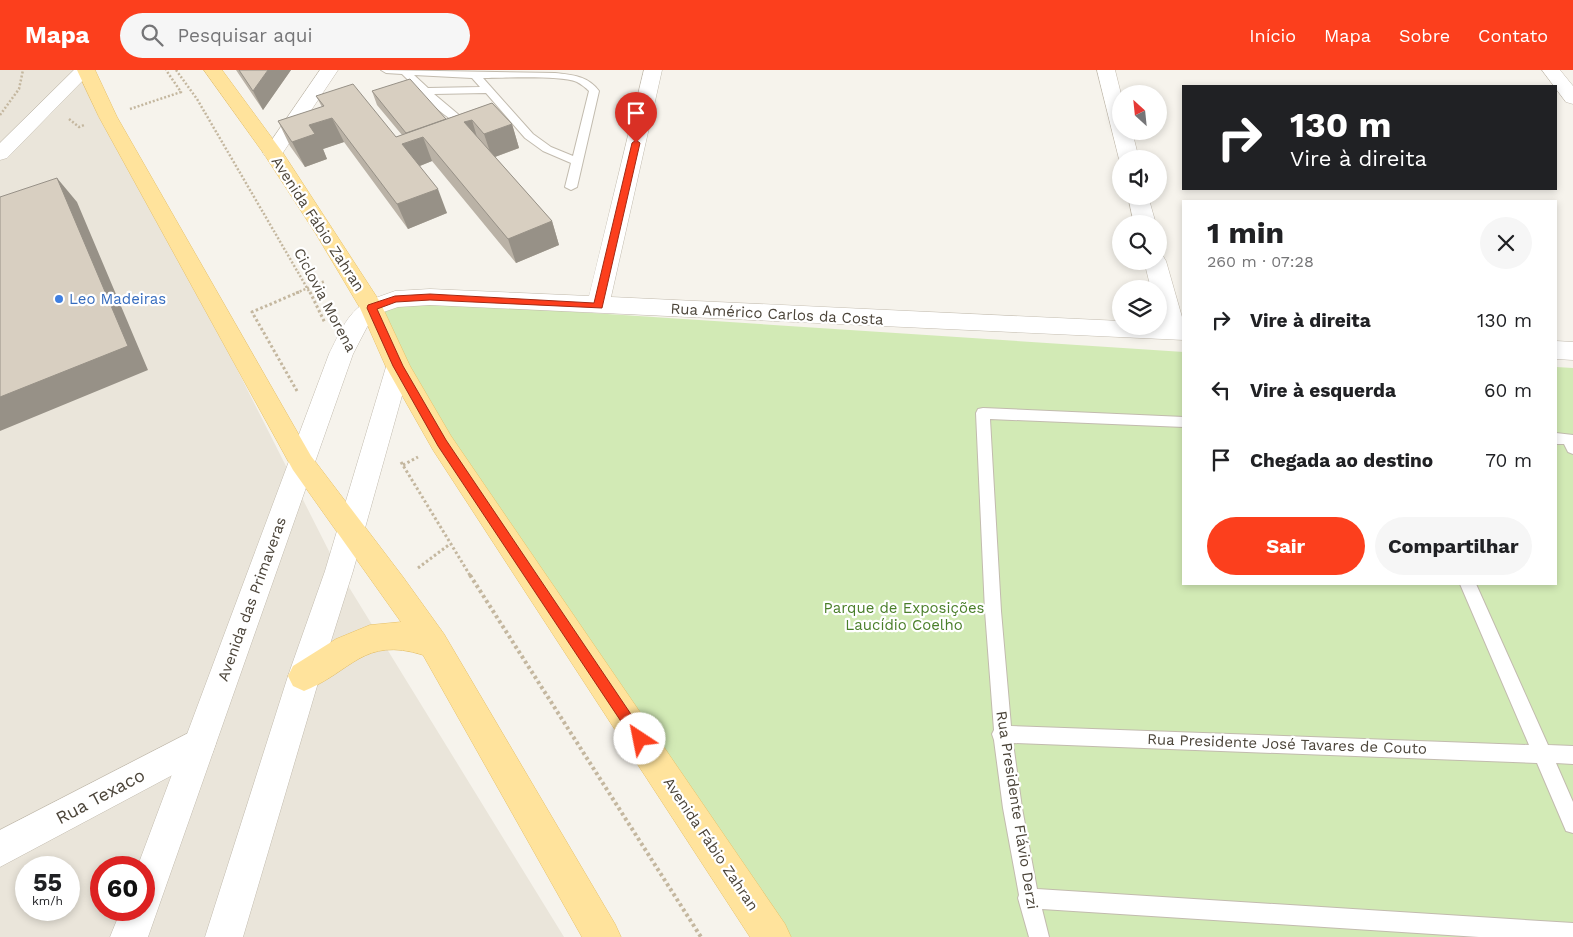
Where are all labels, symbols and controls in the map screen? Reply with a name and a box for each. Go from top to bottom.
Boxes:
search box [120,13,470,58]
text: Mapa [25,21,90,49]
icon: search [138,21,166,49]
text: Pesquisar aqui [178,24,313,47]
text: Início [1249,25,1296,46]
text: Mapa [1324,25,1371,46]
text: Sobre [1399,25,1450,46]
text: Contato [1478,25,1548,46]
north arrow [1112,85,1168,140]
map controls [1112,85,1167,335]
pin [615,92,657,143]
icon: arrive [622,99,650,127]
text: 130 m [1290,104,1391,146]
icon: right [1207,105,1272,170]
text: Vire à direita [1290,146,1427,171]
button: sound [1112,150,1167,205]
street label: Avenida Fábio Zahran [268,153,368,295]
button: search [1112,215,1167,270]
text: 1 min [1207,215,1284,250]
button: close [1480,217,1532,269]
street label: Ciclovia Morena [290,245,360,356]
text: 260 m · 07:28 [1207,252,1314,271]
button: layers [1112,280,1167,335]
place label: Leo Madeiras [69,290,166,308]
marker: Leo Madeiras [53,293,65,305]
street label: Rua Américo Carlos da Costa [670,299,885,329]
icon: right [1207,306,1235,334]
text: Vire à direita [1250,309,1371,332]
text: 130 m [1477,309,1532,332]
icon: left [1207,376,1235,404]
text: Vire à esquerda [1250,379,1396,402]
text: 60 m [1484,379,1532,402]
icon: arrive [1207,446,1235,474]
text: Chegada ao destino [1250,449,1433,472]
text: 70 m [1485,449,1532,472]
street label: Avenida das Primaveras [214,514,290,683]
button: Sair [1207,517,1365,575]
button: Compartilhar [1375,517,1532,575]
park label: Parque de Exposições Laucídio Coelho [824,599,985,634]
street label: Rua Presidente Flávio Derzi [992,709,1042,911]
position arrow [613,712,665,764]
street label: Rua Presidente José Tavares de Couto [1147,730,1427,758]
street label: Rua Texaco [52,764,148,828]
street label: Avenida Fábio Zahran [660,774,762,914]
speed limit sign: 60 [90,856,155,921]
text: 55 [33,868,62,897]
text: km/h [32,894,63,908]

